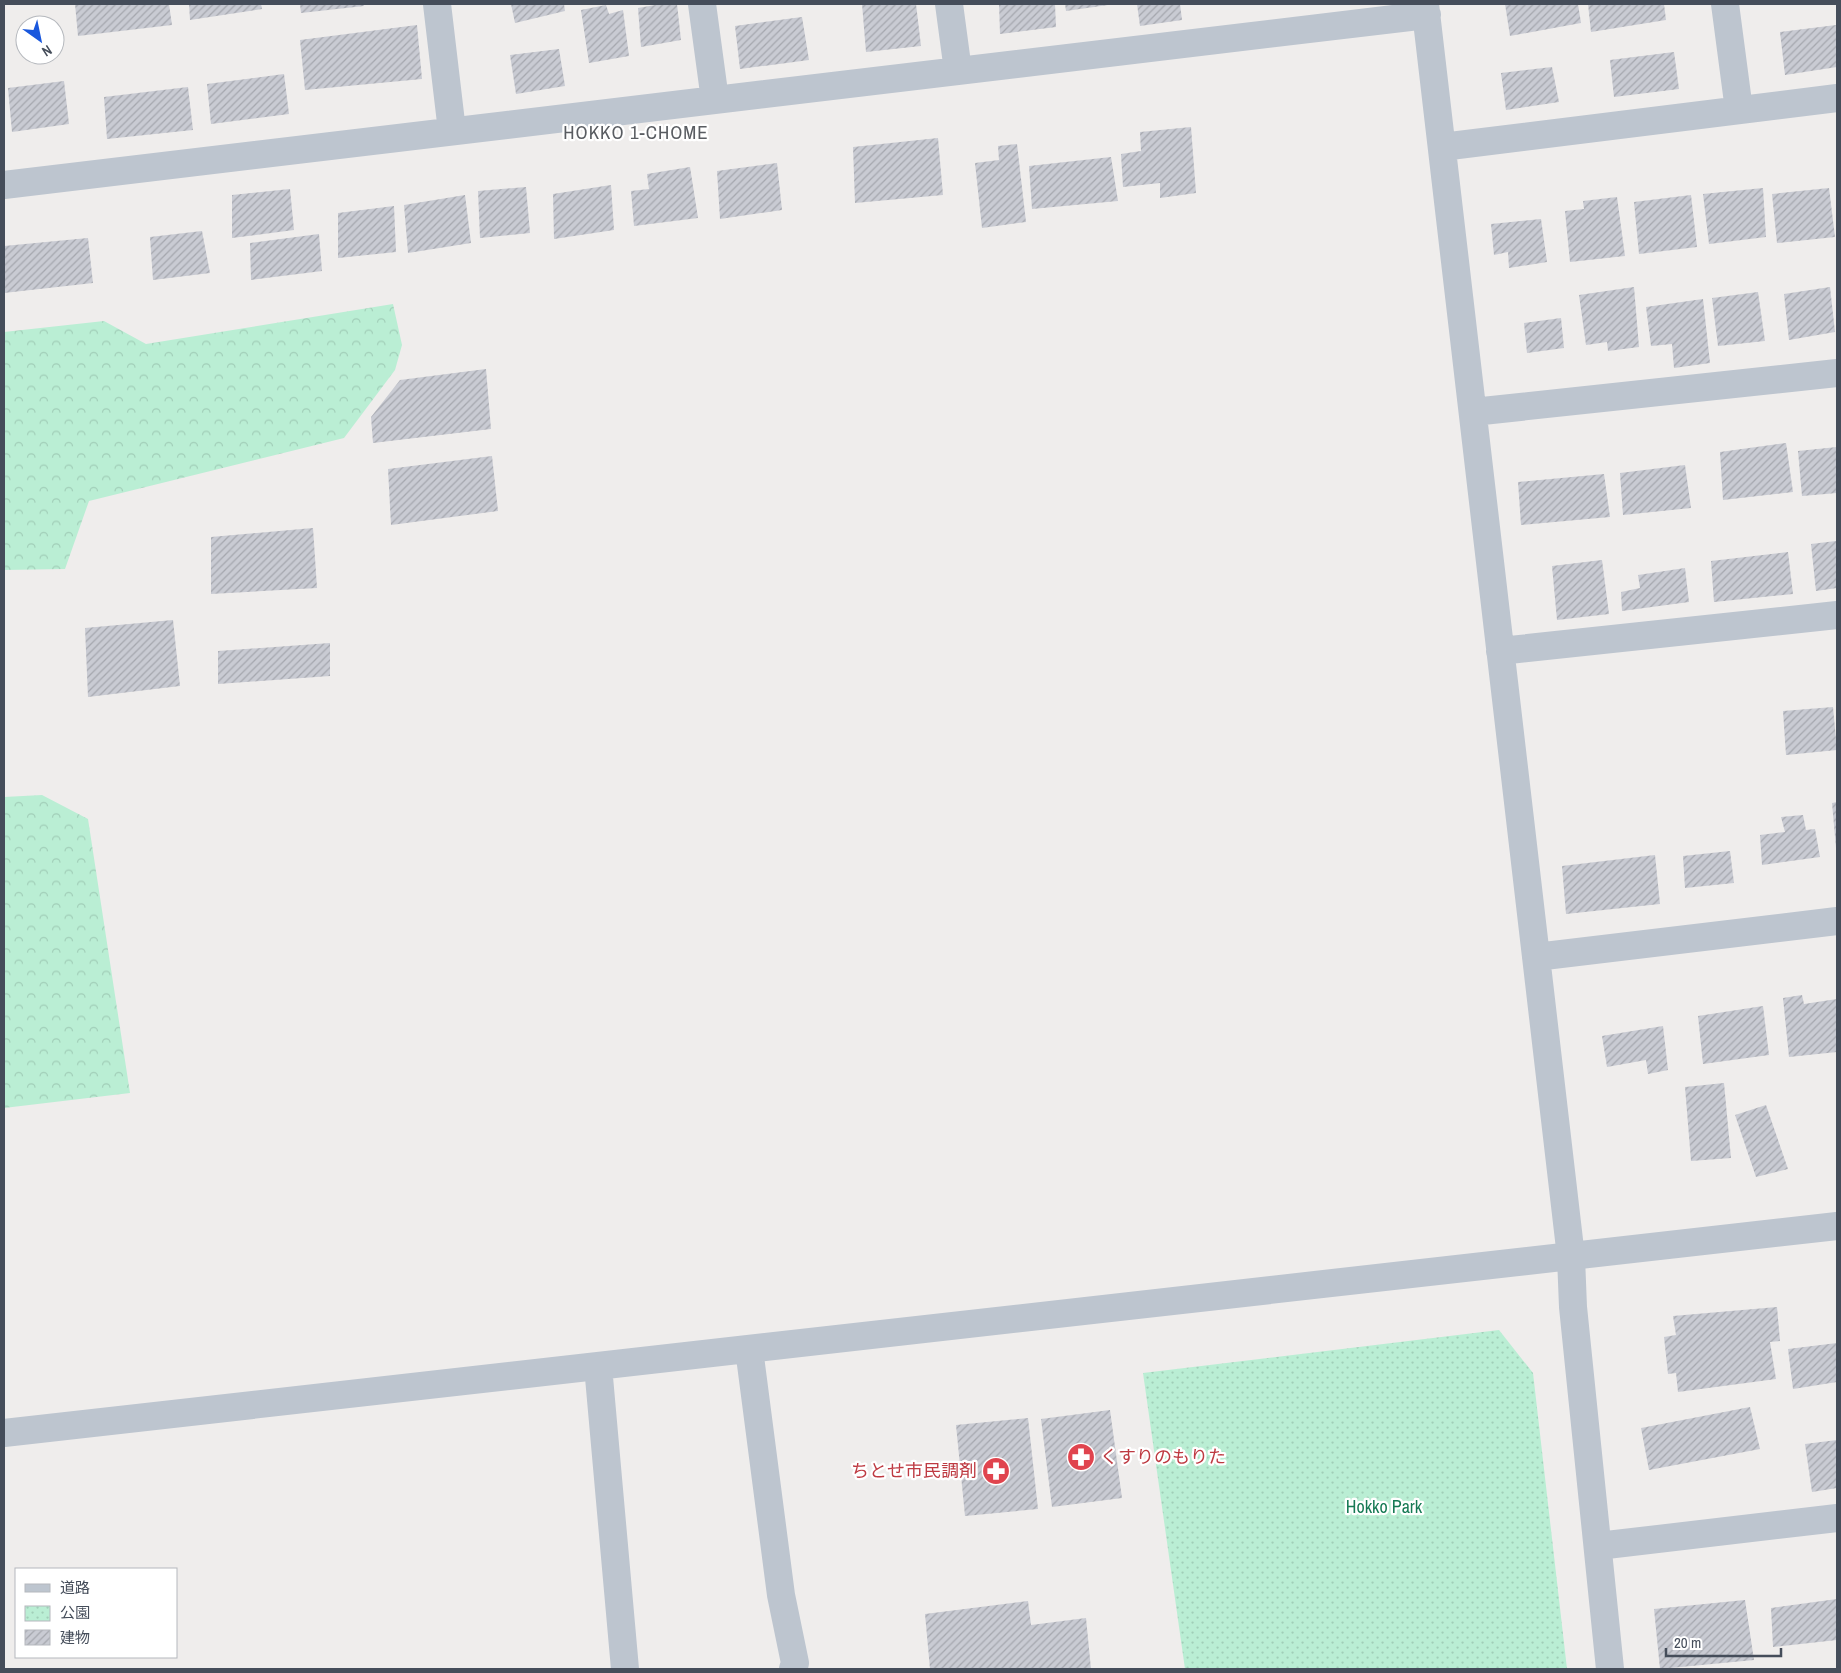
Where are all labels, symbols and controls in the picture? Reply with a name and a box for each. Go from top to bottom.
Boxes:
north arrow [15,15,65,65]
text: N [39,41,55,61]
district label: HOKKO 1-CHOME [563,119,709,145]
pharmacy icon: くすりのもりた [1066,1442,1096,1472]
place label: くすりのもりた [1100,1444,1226,1469]
pharmacy icon: ちとせ市民調剤 [981,1456,1011,1486]
place label: ちとせ市民調剤 [851,1458,977,1483]
park label: Hokko Park [1346,1494,1423,1519]
legend [15,1568,178,1658]
text: 道路 [60,1577,90,1598]
text: 公園 [60,1602,90,1623]
scale bar [1666,1626,1781,1658]
text: 建物 [60,1627,90,1648]
text: 20 m [1674,1632,1701,1653]

